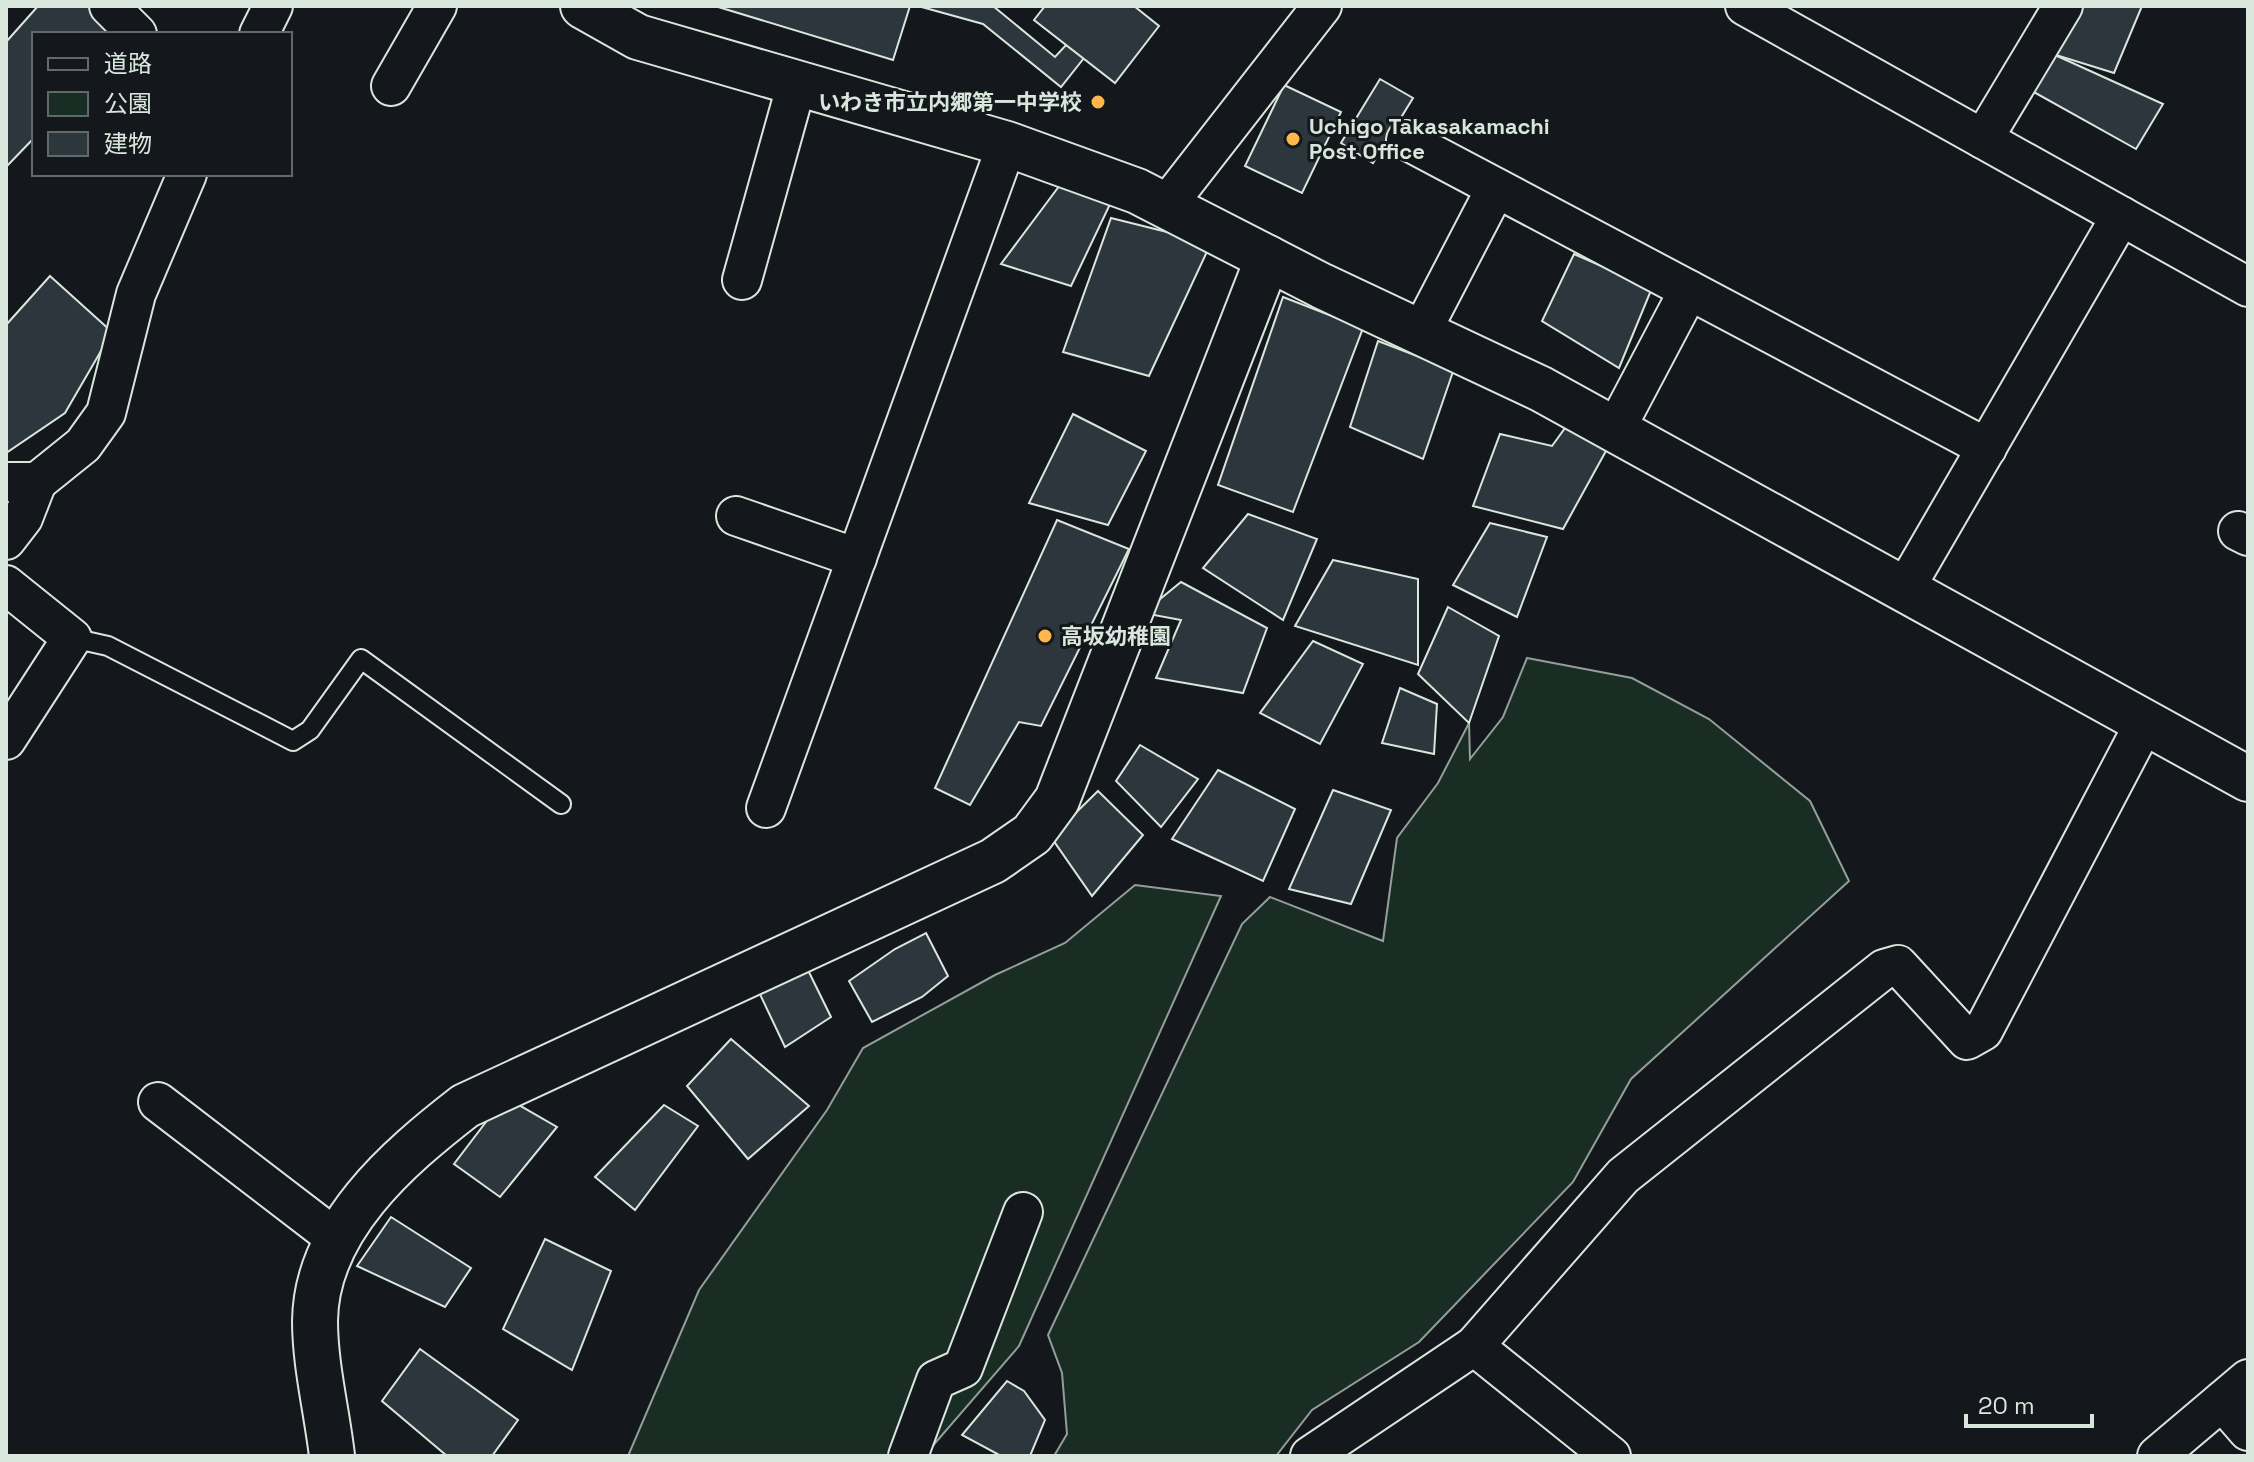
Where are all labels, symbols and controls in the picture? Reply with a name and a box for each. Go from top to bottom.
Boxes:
legend [32,32,292,176]
text: 道路 [104,48,152,79]
text: 公園 [104,88,152,119]
place label: いわき市立内郷第一中学校 [818,88,1082,116]
marker: いわき市立内郷第一中学校 [1089,93,1107,111]
place label: Uchigo Takasakamachi Post Office [1309,112,1550,165]
text: 建物 [104,128,152,159]
marker: Uchigo Takasakamachi Post Office [1284,130,1302,148]
place label: 高坂幼稚園 [1061,622,1171,650]
marker: 高坂幼稚園 [1036,627,1054,645]
scale bar [1966,1378,2092,1428]
text: 20 m [1978,1390,2035,1421]

